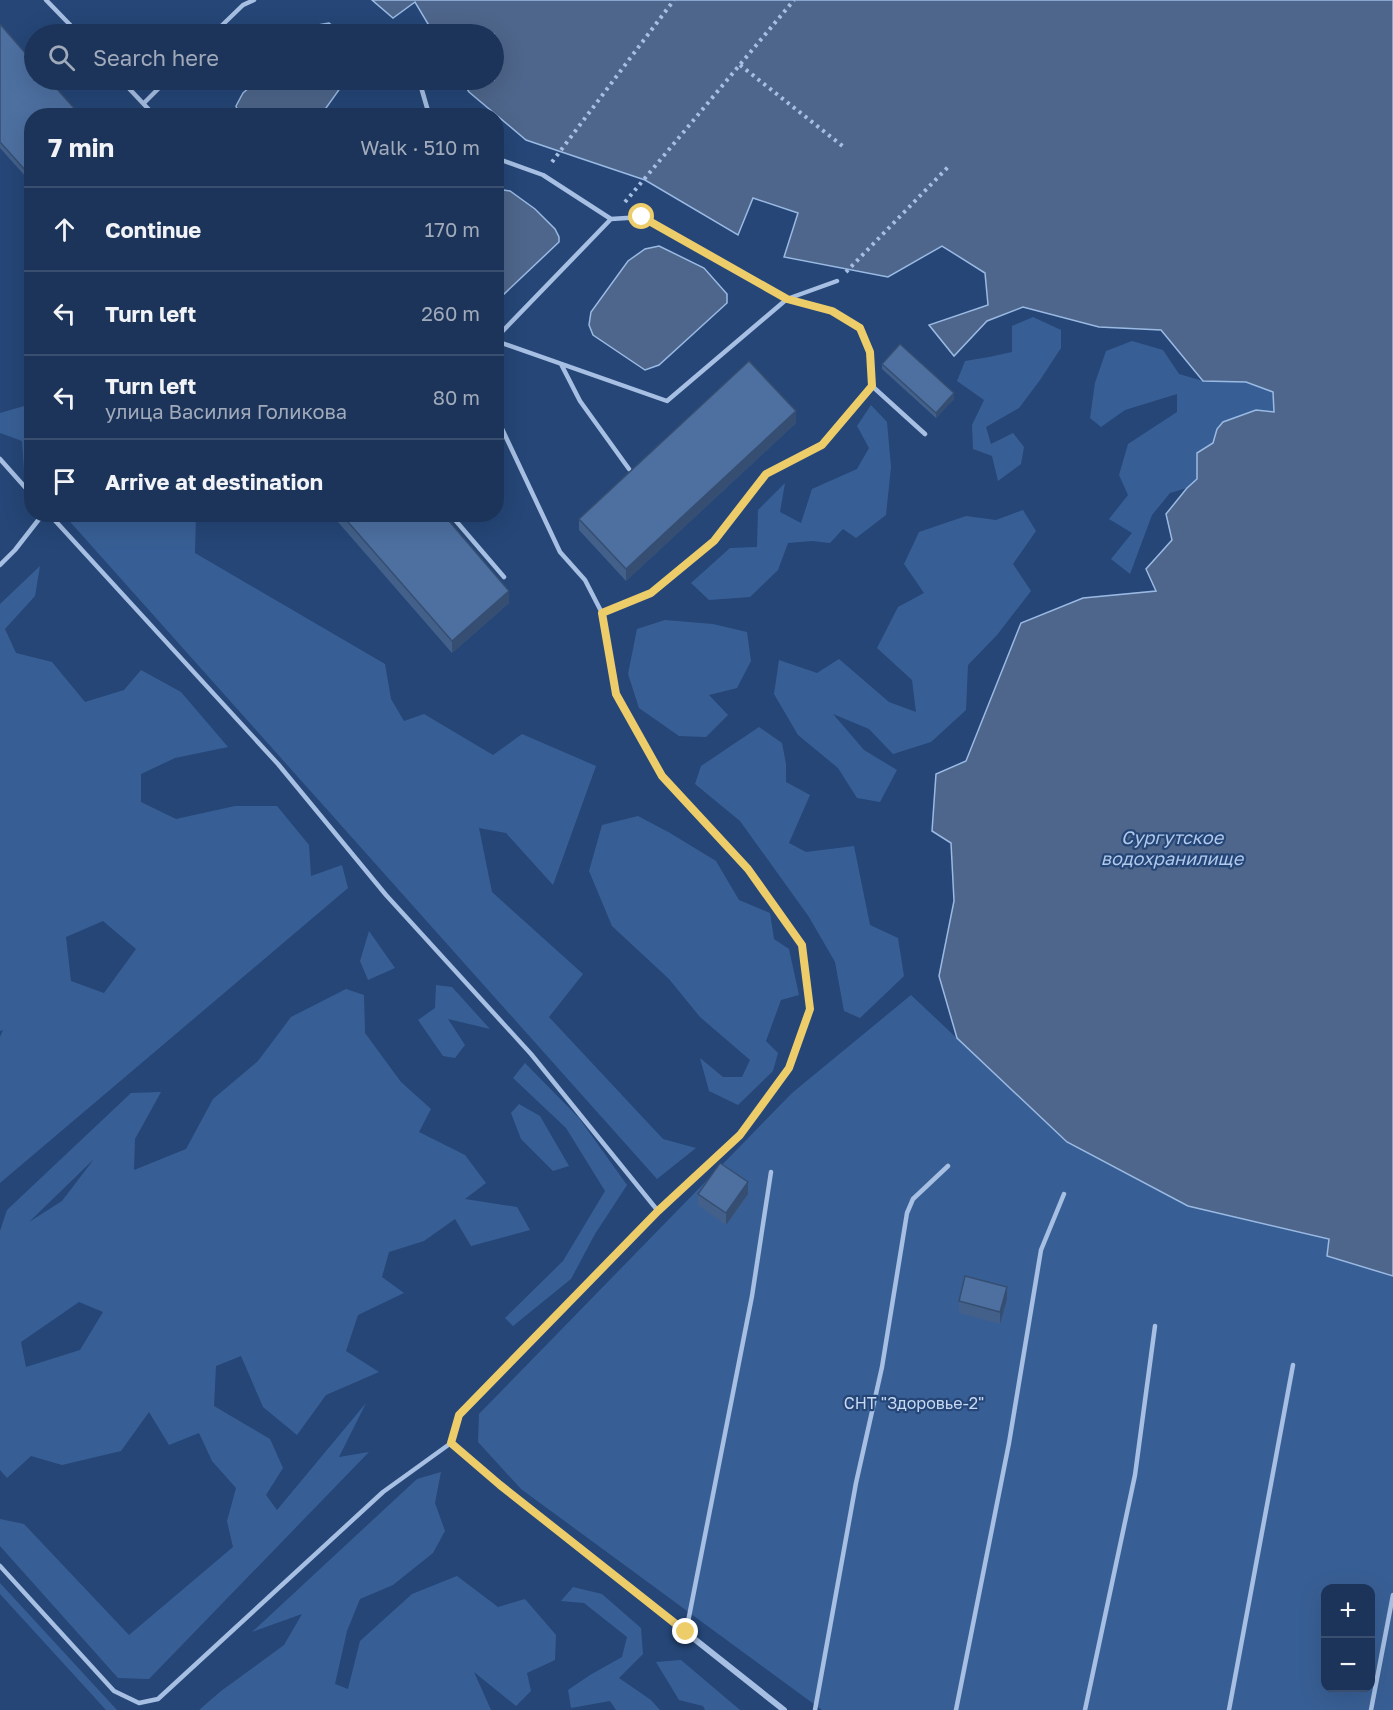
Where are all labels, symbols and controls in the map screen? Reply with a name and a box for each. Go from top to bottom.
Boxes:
search box [24,24,504,90]
icon: search [45,41,78,74]
text: Search here [93,44,219,71]
text: 7 min [48,132,114,163]
text: Walk · 510 m [360,135,480,159]
route start [628,203,654,229]
icon: ahead [48,213,81,246]
text: Continue [105,216,201,243]
text: 170 m [425,217,480,241]
icon: left [48,297,81,330]
text: Turn left [105,300,196,327]
text: 260 m [421,301,480,325]
text: Turn left [105,372,196,399]
icon: left [48,381,81,414]
text: 80 m [433,385,480,409]
text: улица Василия Голикова [105,399,347,423]
icon: arrive [48,465,81,498]
text: Arrive at destination [105,468,323,495]
water label: Сургутское водохранилище [1101,826,1245,869]
park label: СНТ "Здоровье-2" [844,1393,984,1413]
map controls [1321,1584,1375,1692]
button: + [1321,1584,1375,1638]
route end [672,1618,698,1644]
button: − [1321,1638,1375,1692]

